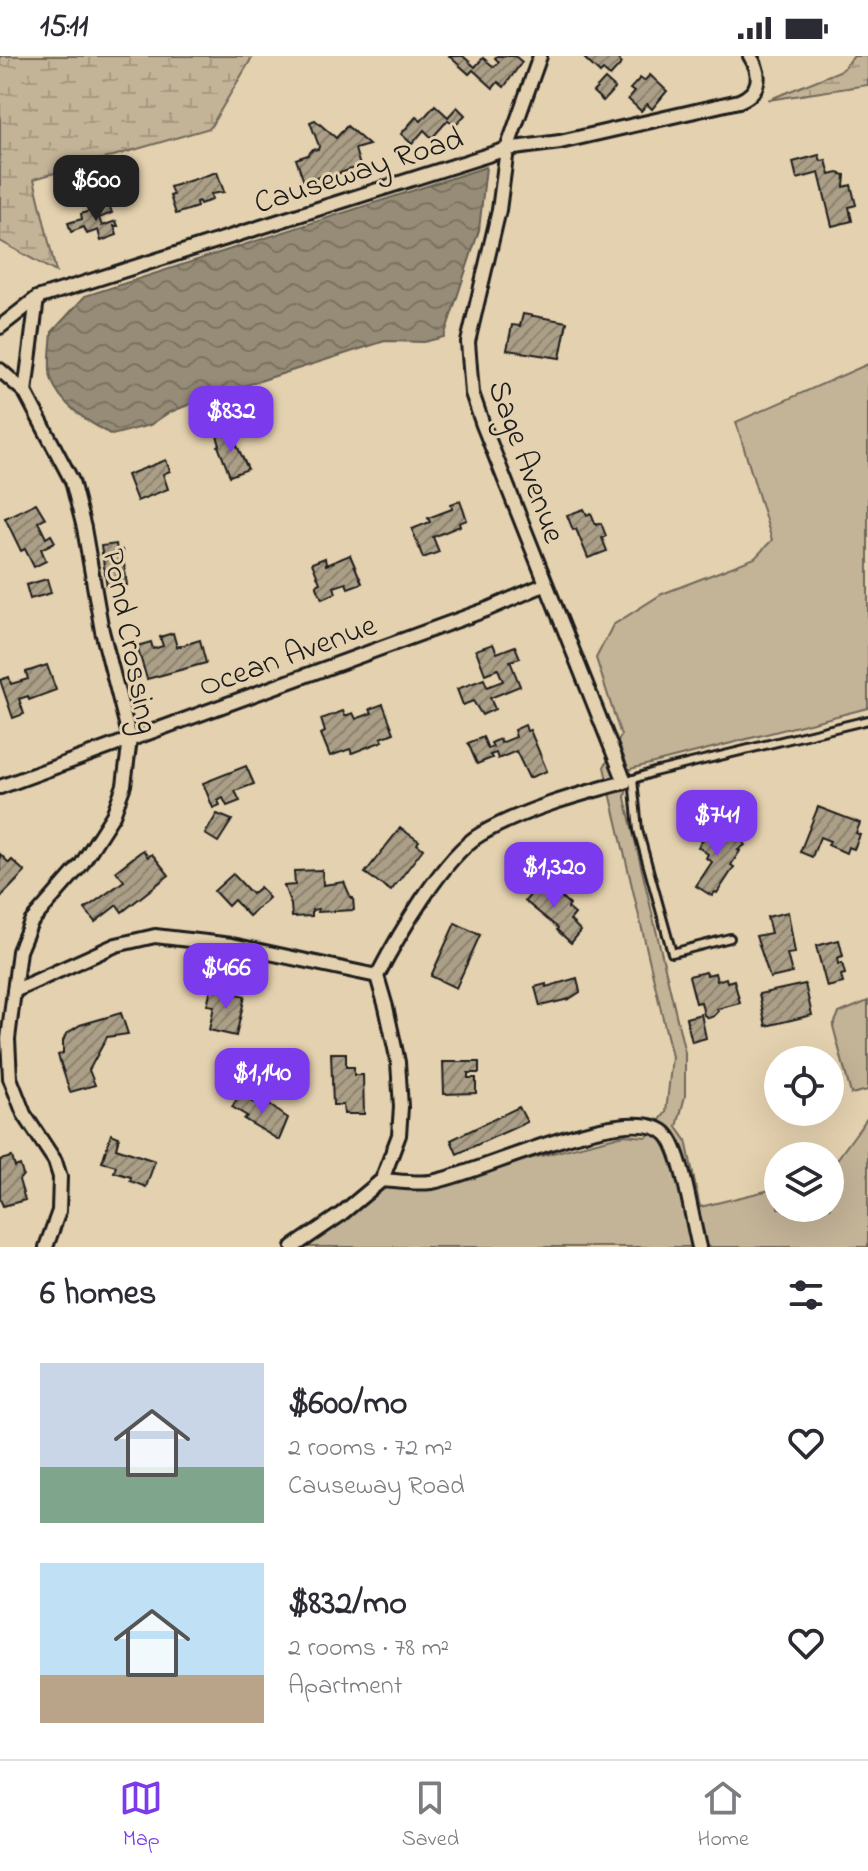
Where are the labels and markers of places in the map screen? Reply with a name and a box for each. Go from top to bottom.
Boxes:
pin: $600 [49,155,143,223]
pin: $832 [184,386,278,454]
pin: $741 [670,790,764,858]
pin: $1,320 [489,842,619,910]
pin: $466 [179,943,273,1011]
pin: $1,140 [197,1048,327,1116]

